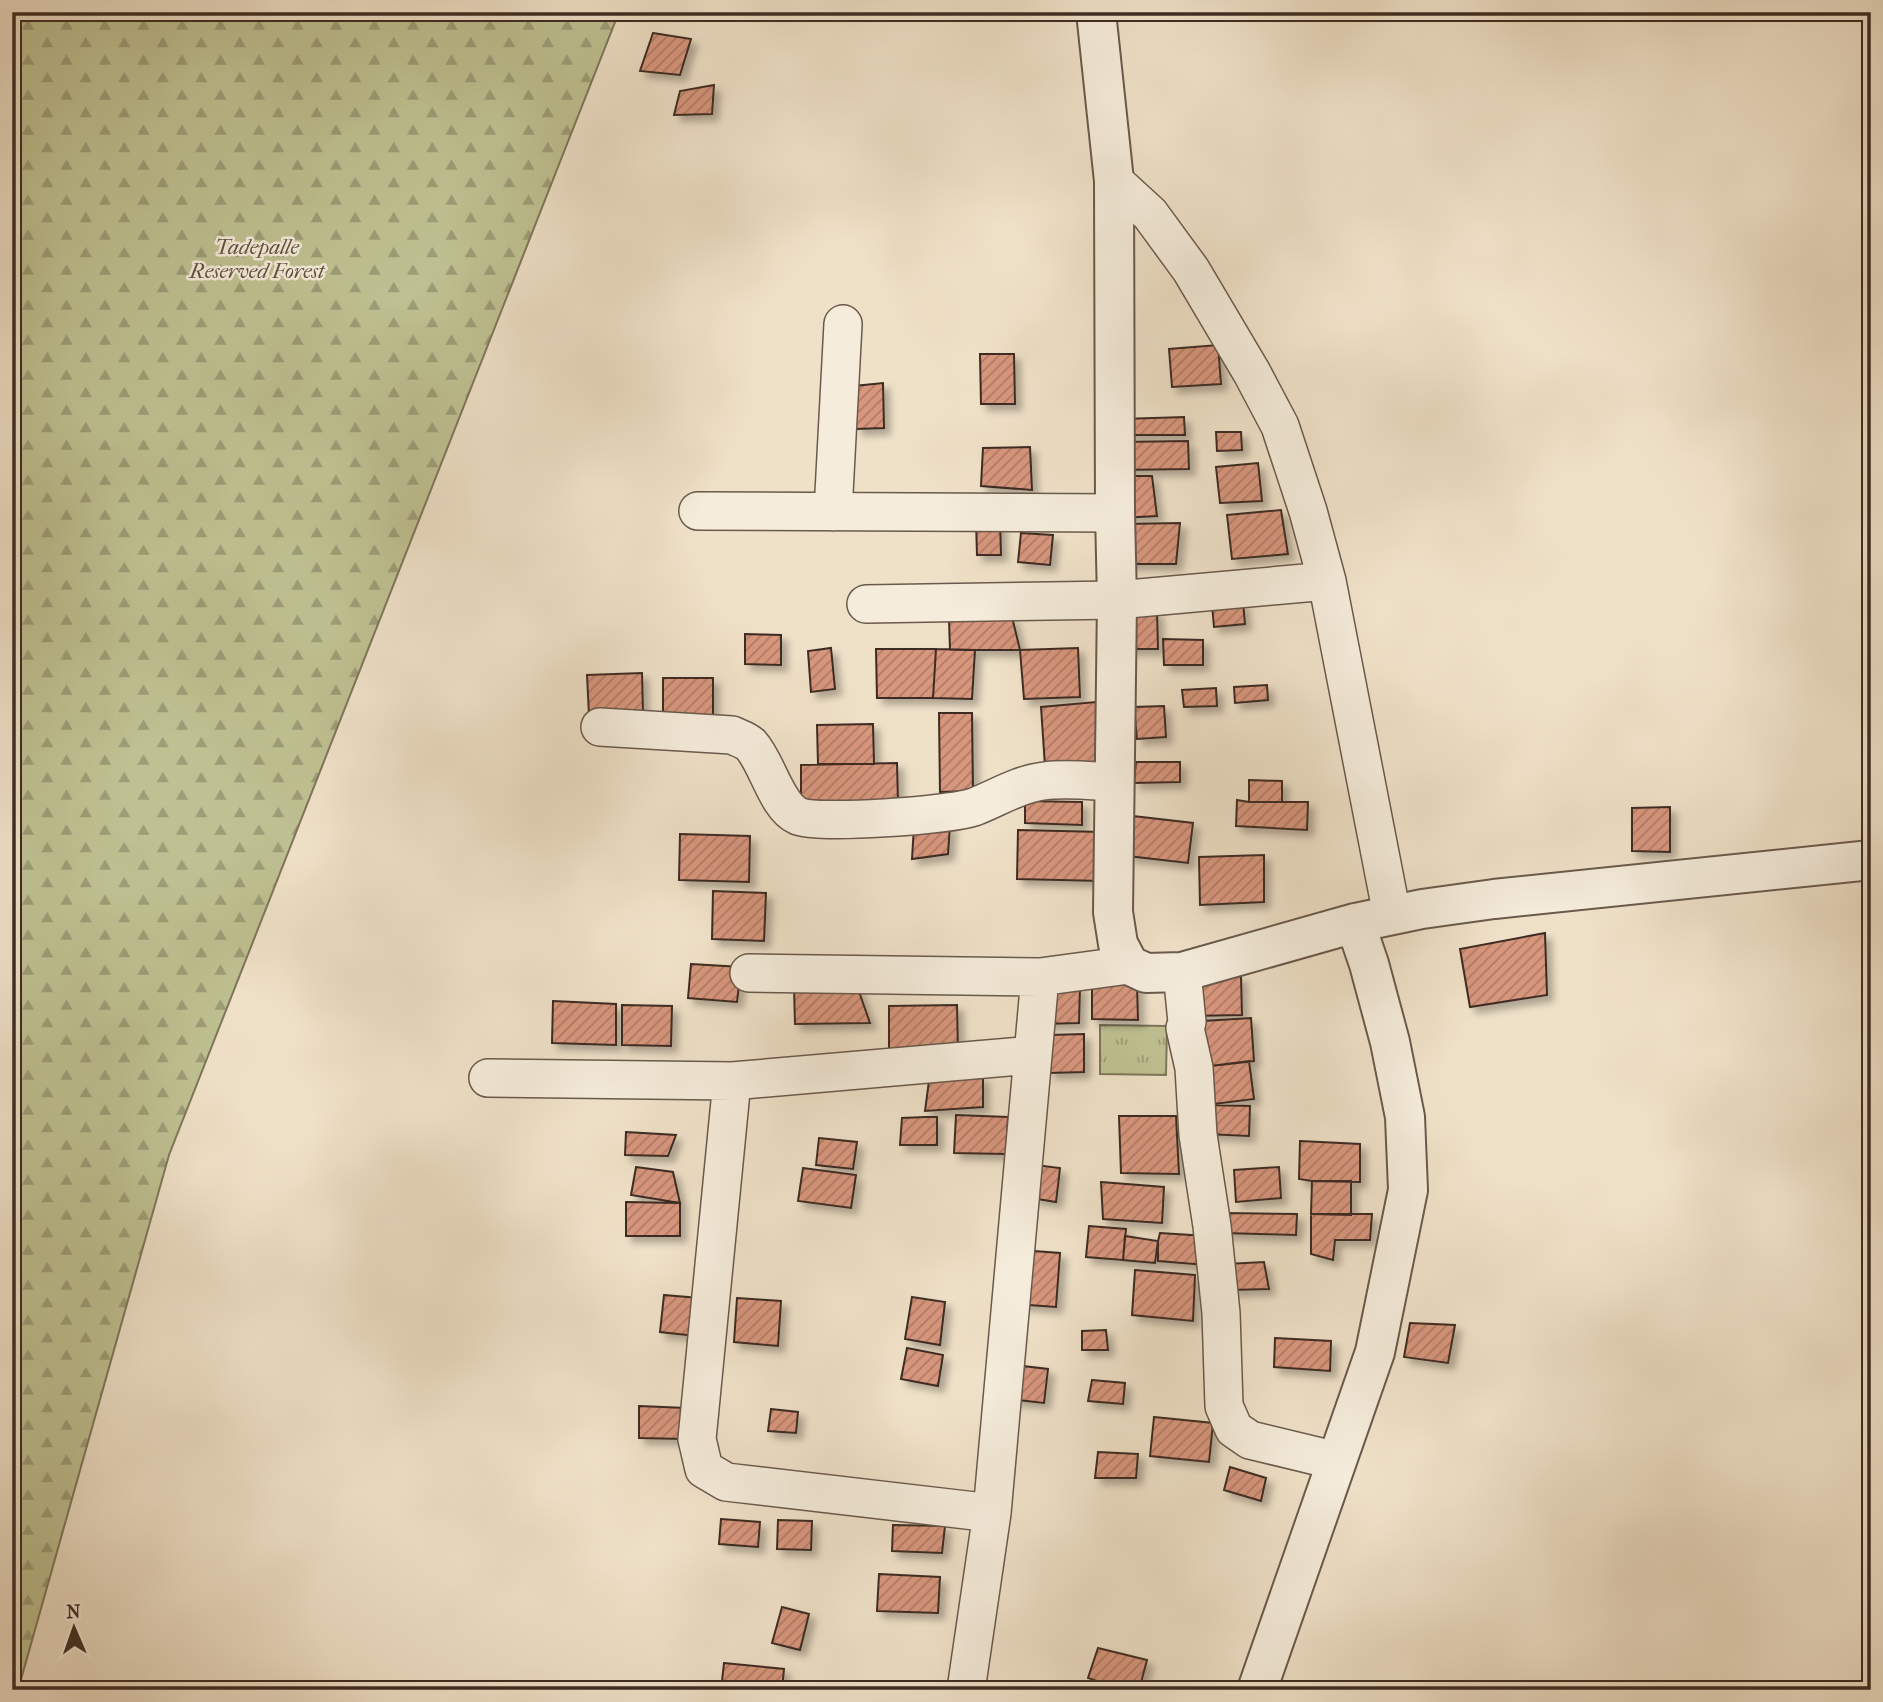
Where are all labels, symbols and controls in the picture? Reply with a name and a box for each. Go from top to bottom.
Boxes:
park label: Tadepalle Reserved Forest [188,235,326,283]
north arrow [38,1594,108,1664]
text: N [66,1601,82,1623]

